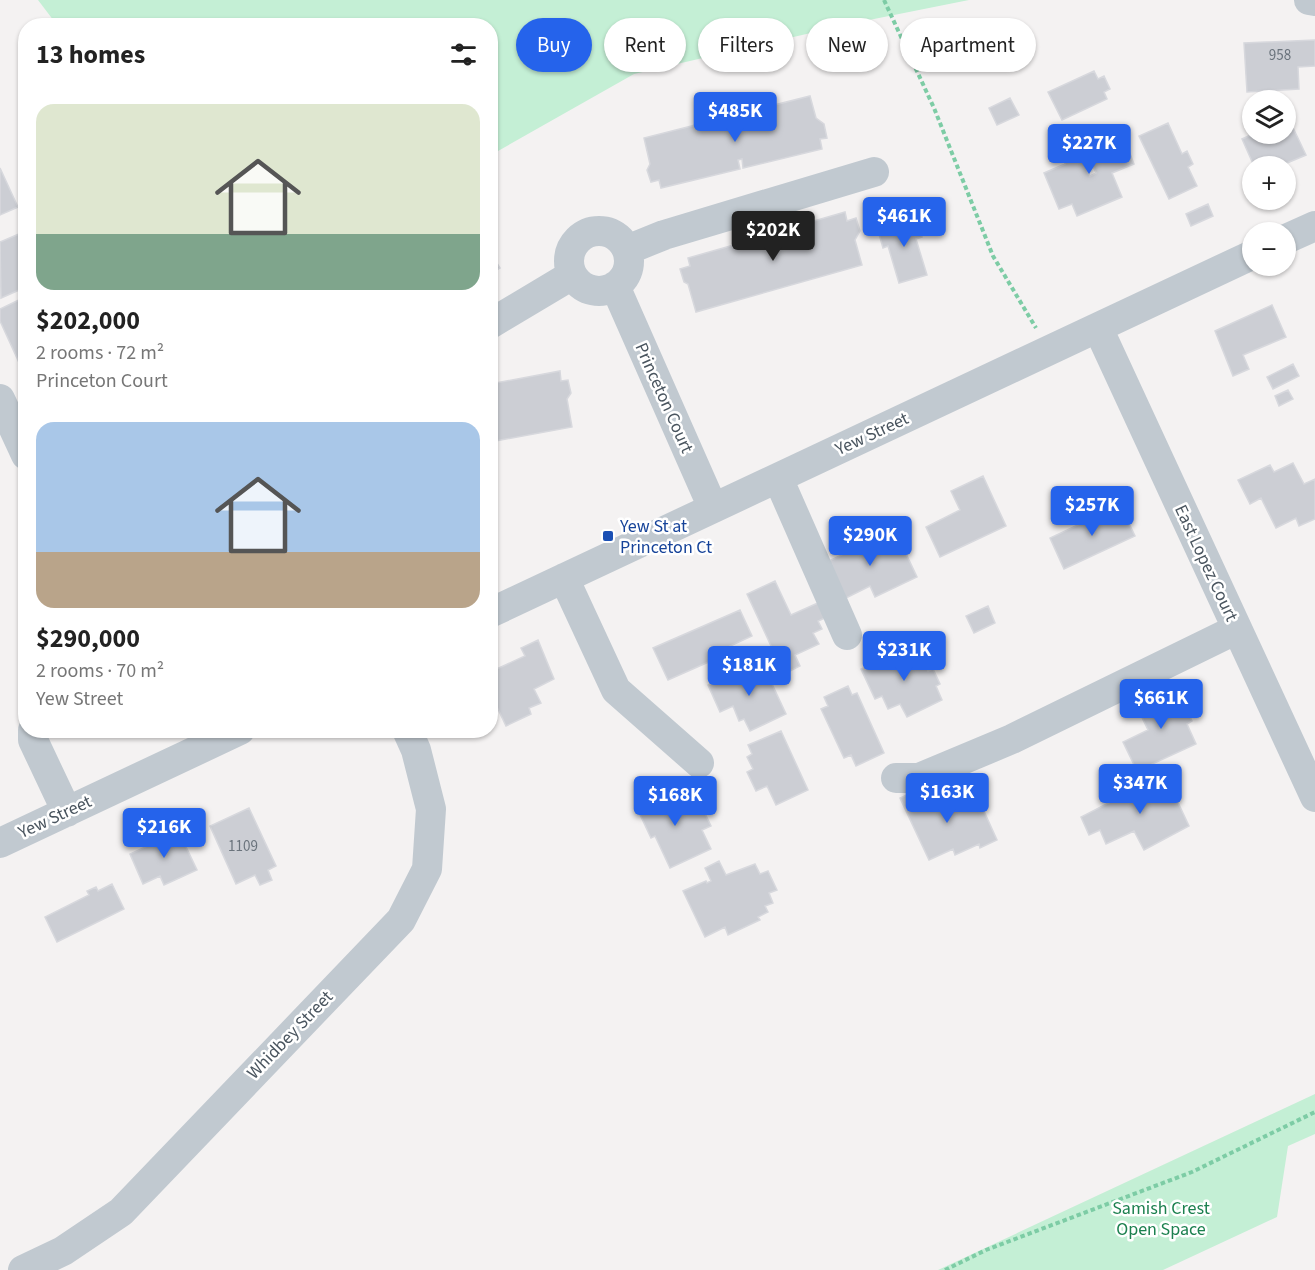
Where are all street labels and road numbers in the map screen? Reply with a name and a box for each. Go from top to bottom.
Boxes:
street label: Princeton Court [628,339,700,457]
street label: Yew Street [830,406,913,462]
street label: East Lopez Court [1168,501,1244,625]
street label: Yew Street [13,789,96,845]
street label: Whidbey Street [241,985,339,1085]

